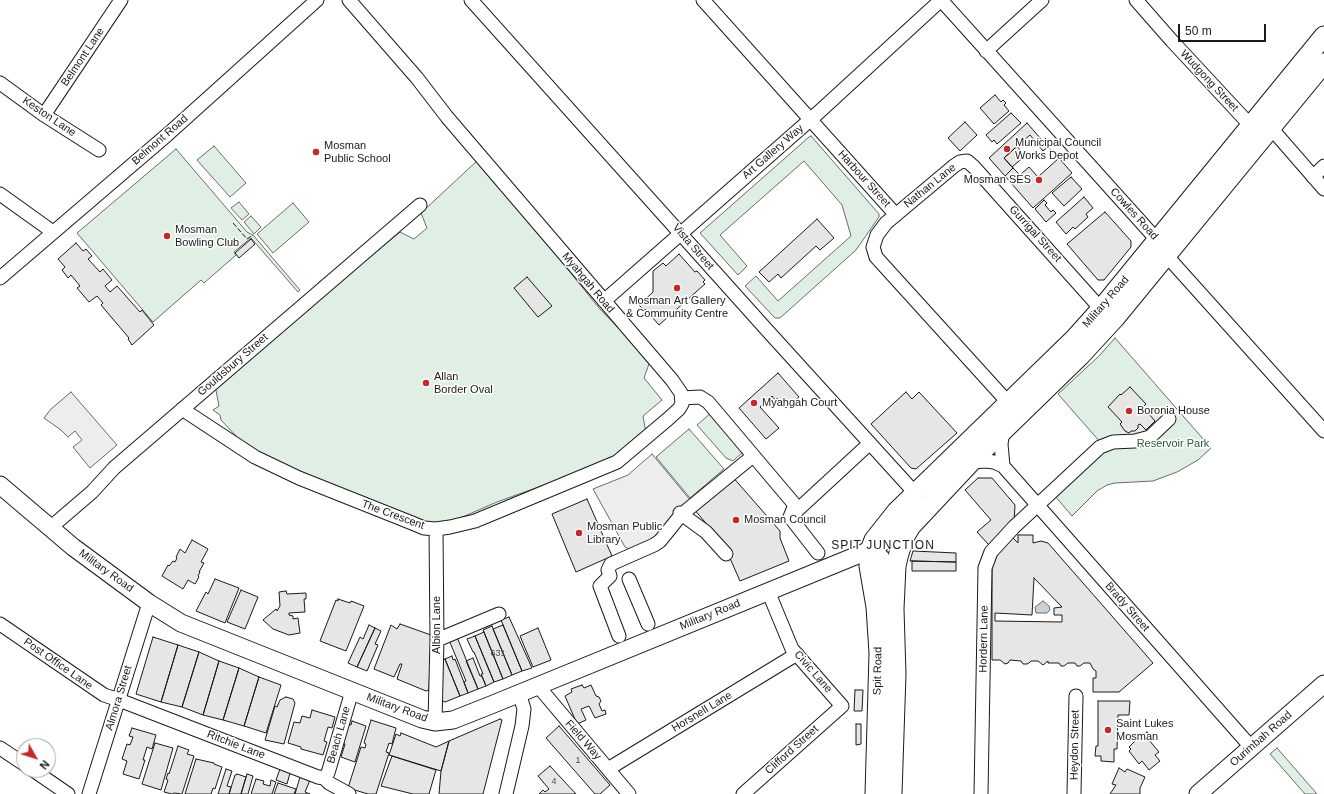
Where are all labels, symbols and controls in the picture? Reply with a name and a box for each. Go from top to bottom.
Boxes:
scale bar [1180,16,1268,42]
text: 50 m [1185,24,1212,38]
street label: Belmont Lane [59,25,107,89]
street label: Wudgong Street [1177,48,1241,114]
street label: Keston Lane [20,94,78,140]
street label: Belmont Road [129,112,191,168]
street label: Art Gallery Way [740,122,806,182]
place label: Municipal Council Works Depot [1015,136,1101,162]
place label: Mosman Public School [324,139,391,165]
marker: Municipal Council Works Depot [1002,144,1012,154]
marker: Mosman Public School [311,147,321,157]
street label: Harbour Street [835,148,893,210]
street label: Nathan Lane [901,161,959,211]
place label: Mosman SES [964,173,1031,187]
marker: Mosman SES [1034,175,1044,185]
street label: Cowles Road [1107,185,1161,243]
street label: Gurrigal Street [1006,203,1064,265]
street label: Vista Street [669,221,717,273]
place label: Mosman Bowling Club [175,223,239,249]
marker: Mosman Bowling Club [162,231,172,241]
street label: Myahgah Road [559,250,617,316]
street label: Military Road [1080,273,1132,331]
marker: Mosman Art Gallery & Community Centre [672,283,682,293]
place label: Mosman Art Gallery & Community Centre [626,294,728,320]
street label: Gouldsbury Street [195,331,271,399]
place label: Allan Border Oval [434,370,493,396]
marker: Allan Border Oval [421,378,431,388]
place label: Myahgah Court [762,396,837,410]
marker: Myahgah Court [749,398,759,408]
place label: Boronia House [1137,404,1210,418]
marker: Boronia House [1124,406,1134,416]
park label: Reservoir Park [1137,437,1209,451]
street label: The Crescent [360,498,426,532]
place label: Mosman Council [744,513,826,527]
marker: Mosman Council [731,515,741,525]
place label: Mosman Public Library [587,520,662,546]
marker: Mosman Public Library [574,528,584,538]
district label: SPIT JUNCTION [831,539,935,553]
street label: Military Road [76,547,136,595]
street label: Brady Street [1102,580,1152,634]
street label: Albion Lane [430,596,444,654]
street label: Military Road [678,597,742,633]
street label: Hordern Lane [977,605,991,673]
street label: Post Office Lane [21,635,95,693]
street label: Spit Road [871,647,885,695]
street label: Civic Lane [791,648,835,696]
house number: 631 [490,649,506,659]
street label: Almora Street [103,664,135,732]
street label: Horsnell Lane [670,689,734,735]
street label: Military Road [365,691,429,725]
street label: Beach Lane [325,705,353,765]
street label: Ourimbah Road [1227,709,1295,769]
street label: Heydon Street [1068,710,1082,780]
street label: Field Way [562,717,604,763]
place label: Saint Lukes Mosman [1116,717,1173,743]
street label: Clifford Street [763,723,821,777]
marker: Saint Lukes Mosman [1103,725,1113,735]
street label: Ritchie Lane [205,728,267,762]
north arrow [16,738,56,778]
house number: 1 [575,756,581,766]
text: N [37,758,52,772]
house number: 4 [551,777,557,787]

